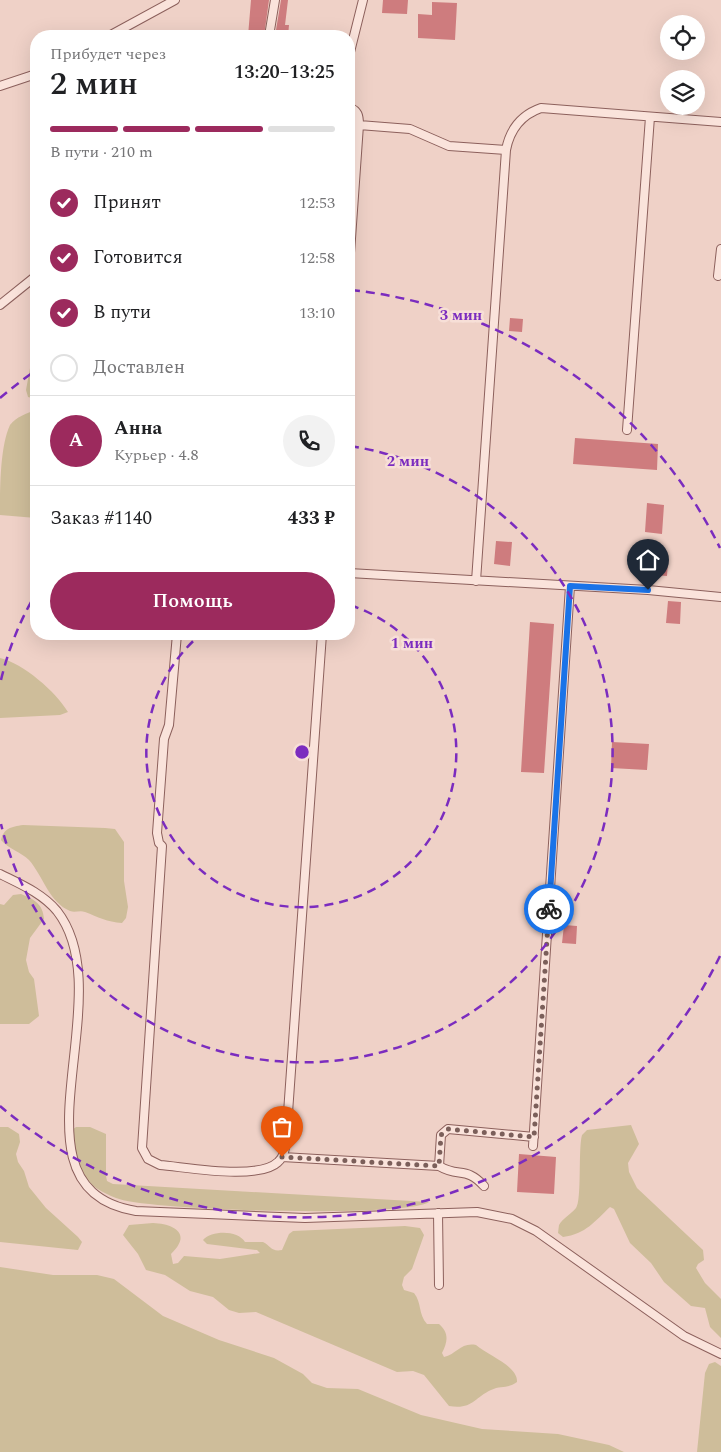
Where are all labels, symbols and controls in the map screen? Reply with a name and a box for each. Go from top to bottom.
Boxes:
map controls [660,15,705,115]
button: locate [660,15,705,60]
text: Прибудет через [50,42,166,66]
text: 13:20–13:25 [234,58,335,87]
text: 2 мин [50,60,138,109]
button: layers [660,70,705,115]
text: В пути · 210 m [50,140,153,164]
text: Принят [93,188,161,217]
icon: check [50,189,78,217]
text: 12:53 [299,191,335,215]
text: Готовится [93,243,183,272]
icon: check [50,244,78,272]
text: 12:58 [299,246,335,270]
text: В пути [93,298,151,327]
icon: check [50,299,78,327]
text: 13:10 [299,301,335,325]
text: 3 мин [440,304,482,327]
text: Доставлен [93,353,185,382]
text: Анна [114,414,162,443]
button: phone [283,415,335,467]
text: А [69,426,83,455]
text: Курьер · 4.8 [114,443,199,467]
text: 2 мин [387,450,429,473]
text: Заказ #1140 [50,504,152,533]
text: 433 ₽ [288,504,335,533]
pin [627,539,669,590]
icon: home [634,546,662,574]
button: Помощь [50,572,335,630]
text: 1 мин [391,632,433,655]
centre of rings [293,743,311,761]
courier [524,884,574,934]
icon: bike [535,895,563,923]
pin [261,1106,303,1157]
icon: bag [268,1113,296,1141]

